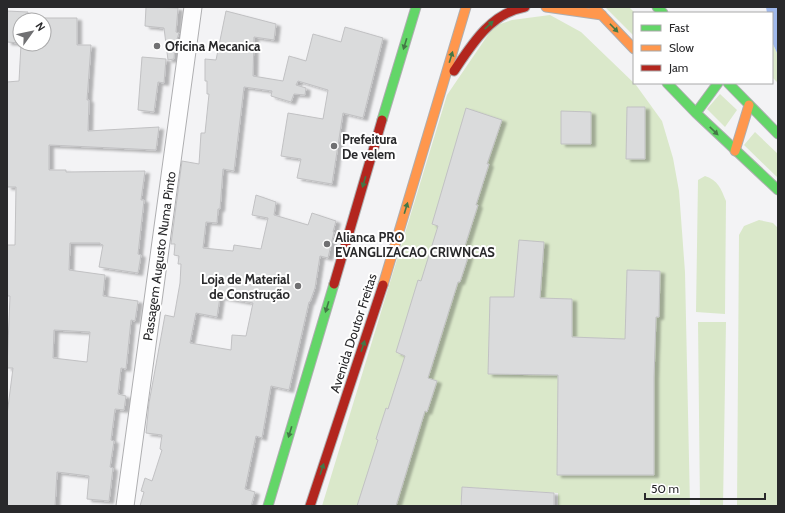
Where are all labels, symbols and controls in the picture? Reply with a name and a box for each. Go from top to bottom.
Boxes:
north arrow [12,12,52,52]
legend [633,12,773,84]
text: N [32,19,48,34]
text: Fast [669,20,689,35]
one-way arrow [484,21,494,30]
one-way arrow [609,23,619,33]
place label: Oficina Mecanica [165,38,261,54]
one-way arrow [402,39,408,51]
text: Slow [669,40,694,55]
marker: Oficina Mecanica [152,41,162,51]
one-way arrow [448,51,454,63]
text: Jam [668,60,688,75]
one-way arrow [709,126,719,135]
place label: Prefeitura De velem [342,131,398,162]
marker: Prefeitura De velem [329,141,339,151]
street label: Passagem Augusto Numa Pinto [139,170,179,342]
one-way arrow [361,177,367,189]
one-way arrow [403,202,409,214]
place label: Alianca PRO EVANGLIZACAO CRIWNCAS [335,229,495,260]
marker: Alianca PRO EVANGLIZACAO CRIWNCAS [322,239,332,249]
place label: Loja de Material de Construção [201,271,291,302]
street label: Avenida Doutor Freitas [326,271,380,395]
marker: Loja de Material de Construção [293,281,303,291]
one-way arrow [324,301,330,313]
one-way arrow [360,339,366,351]
one-way arrow [287,426,293,438]
one-way arrow [319,463,325,475]
scale bar [645,475,765,501]
text: 50 m [651,481,679,496]

